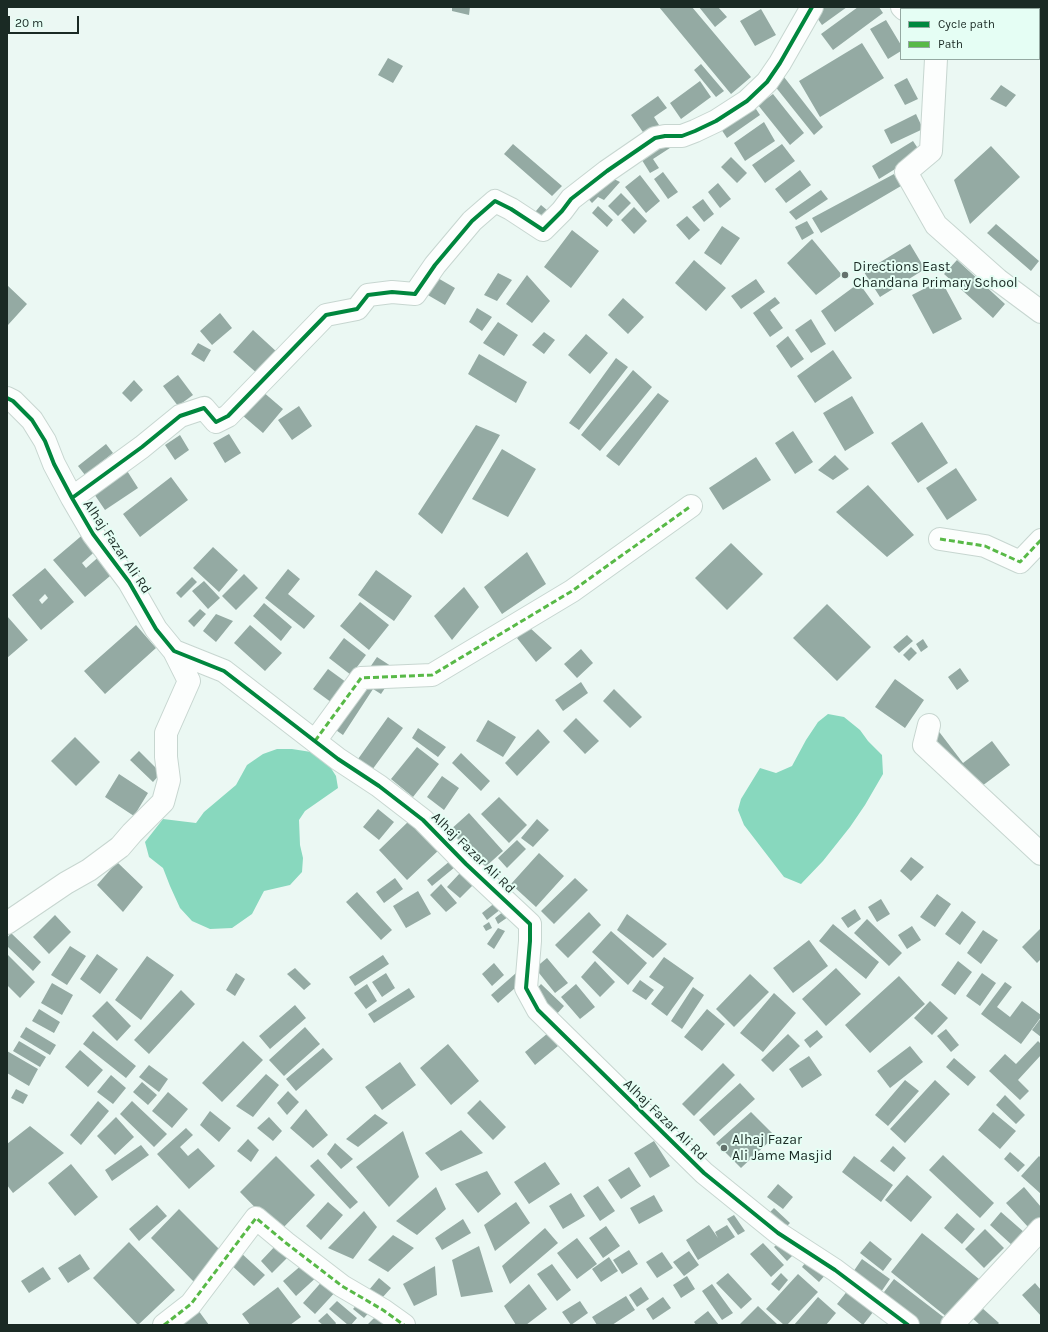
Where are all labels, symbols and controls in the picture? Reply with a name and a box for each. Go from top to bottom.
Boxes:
scale bar [10,8,81,34]
legend [900,8,1040,60]
text: 20 m [15,16,43,30]
text: Cycle path [938,17,995,31]
text: Path [938,37,963,51]
place label: Directions East Chandana Primary School [853,259,1018,292]
marker: Directions East Chandana Primary School [840,270,850,280]
street label: Alhaj Fazar Ali Rd [79,497,155,597]
street label: Alhaj Fazar Ali Rd [428,809,518,897]
street label: Alhaj Fazar Ali Rd [620,1076,710,1164]
place label: Alhaj Fazar Ali Jame Masjid [732,1132,832,1164]
marker: Alhaj Fazar Ali Jame Masjid [719,1143,729,1153]

